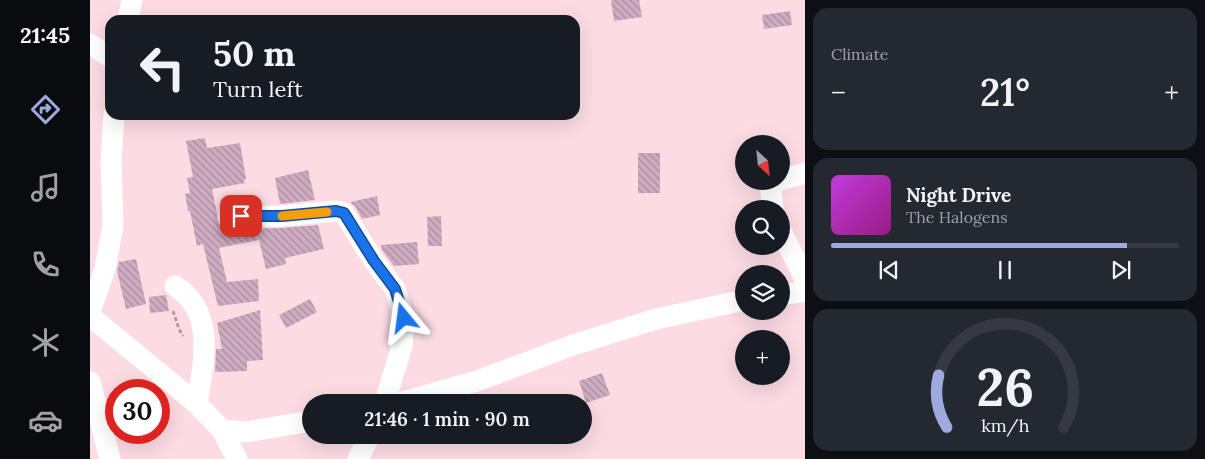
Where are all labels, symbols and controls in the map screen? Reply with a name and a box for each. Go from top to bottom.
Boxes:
text: 21:45 [20,21,70,49]
text: 50 m [213,31,296,76]
icon: left [130,35,195,100]
text: Climate [831,44,888,64]
text: 21° [980,68,1030,116]
text: Turn left [213,75,303,103]
text: − [831,75,846,111]
text: + [1164,75,1179,111]
icon: directions [28,92,63,127]
north arrow [735,135,790,190]
map controls [735,135,790,385]
icon: music [28,170,63,205]
text: Night Drive [906,183,1011,207]
pin [220,195,262,237]
button: search [735,200,790,255]
icon: arrive [227,202,255,230]
text: The Halogens [906,207,1008,227]
icon: phone [28,247,63,282]
icon: previous [875,256,903,284]
icon: pause [991,256,1019,284]
icon: next [1107,256,1135,284]
button: layers [735,265,790,320]
position arrow [377,291,429,343]
icon: climate [28,325,63,360]
button: + [735,330,790,385]
text: 26 [976,354,1034,420]
speed limit sign: 30 [105,379,170,444]
icon: car [28,403,63,438]
text: 21:46 · 1 min · 90 m [364,407,530,431]
text: km/h [981,414,1029,437]

